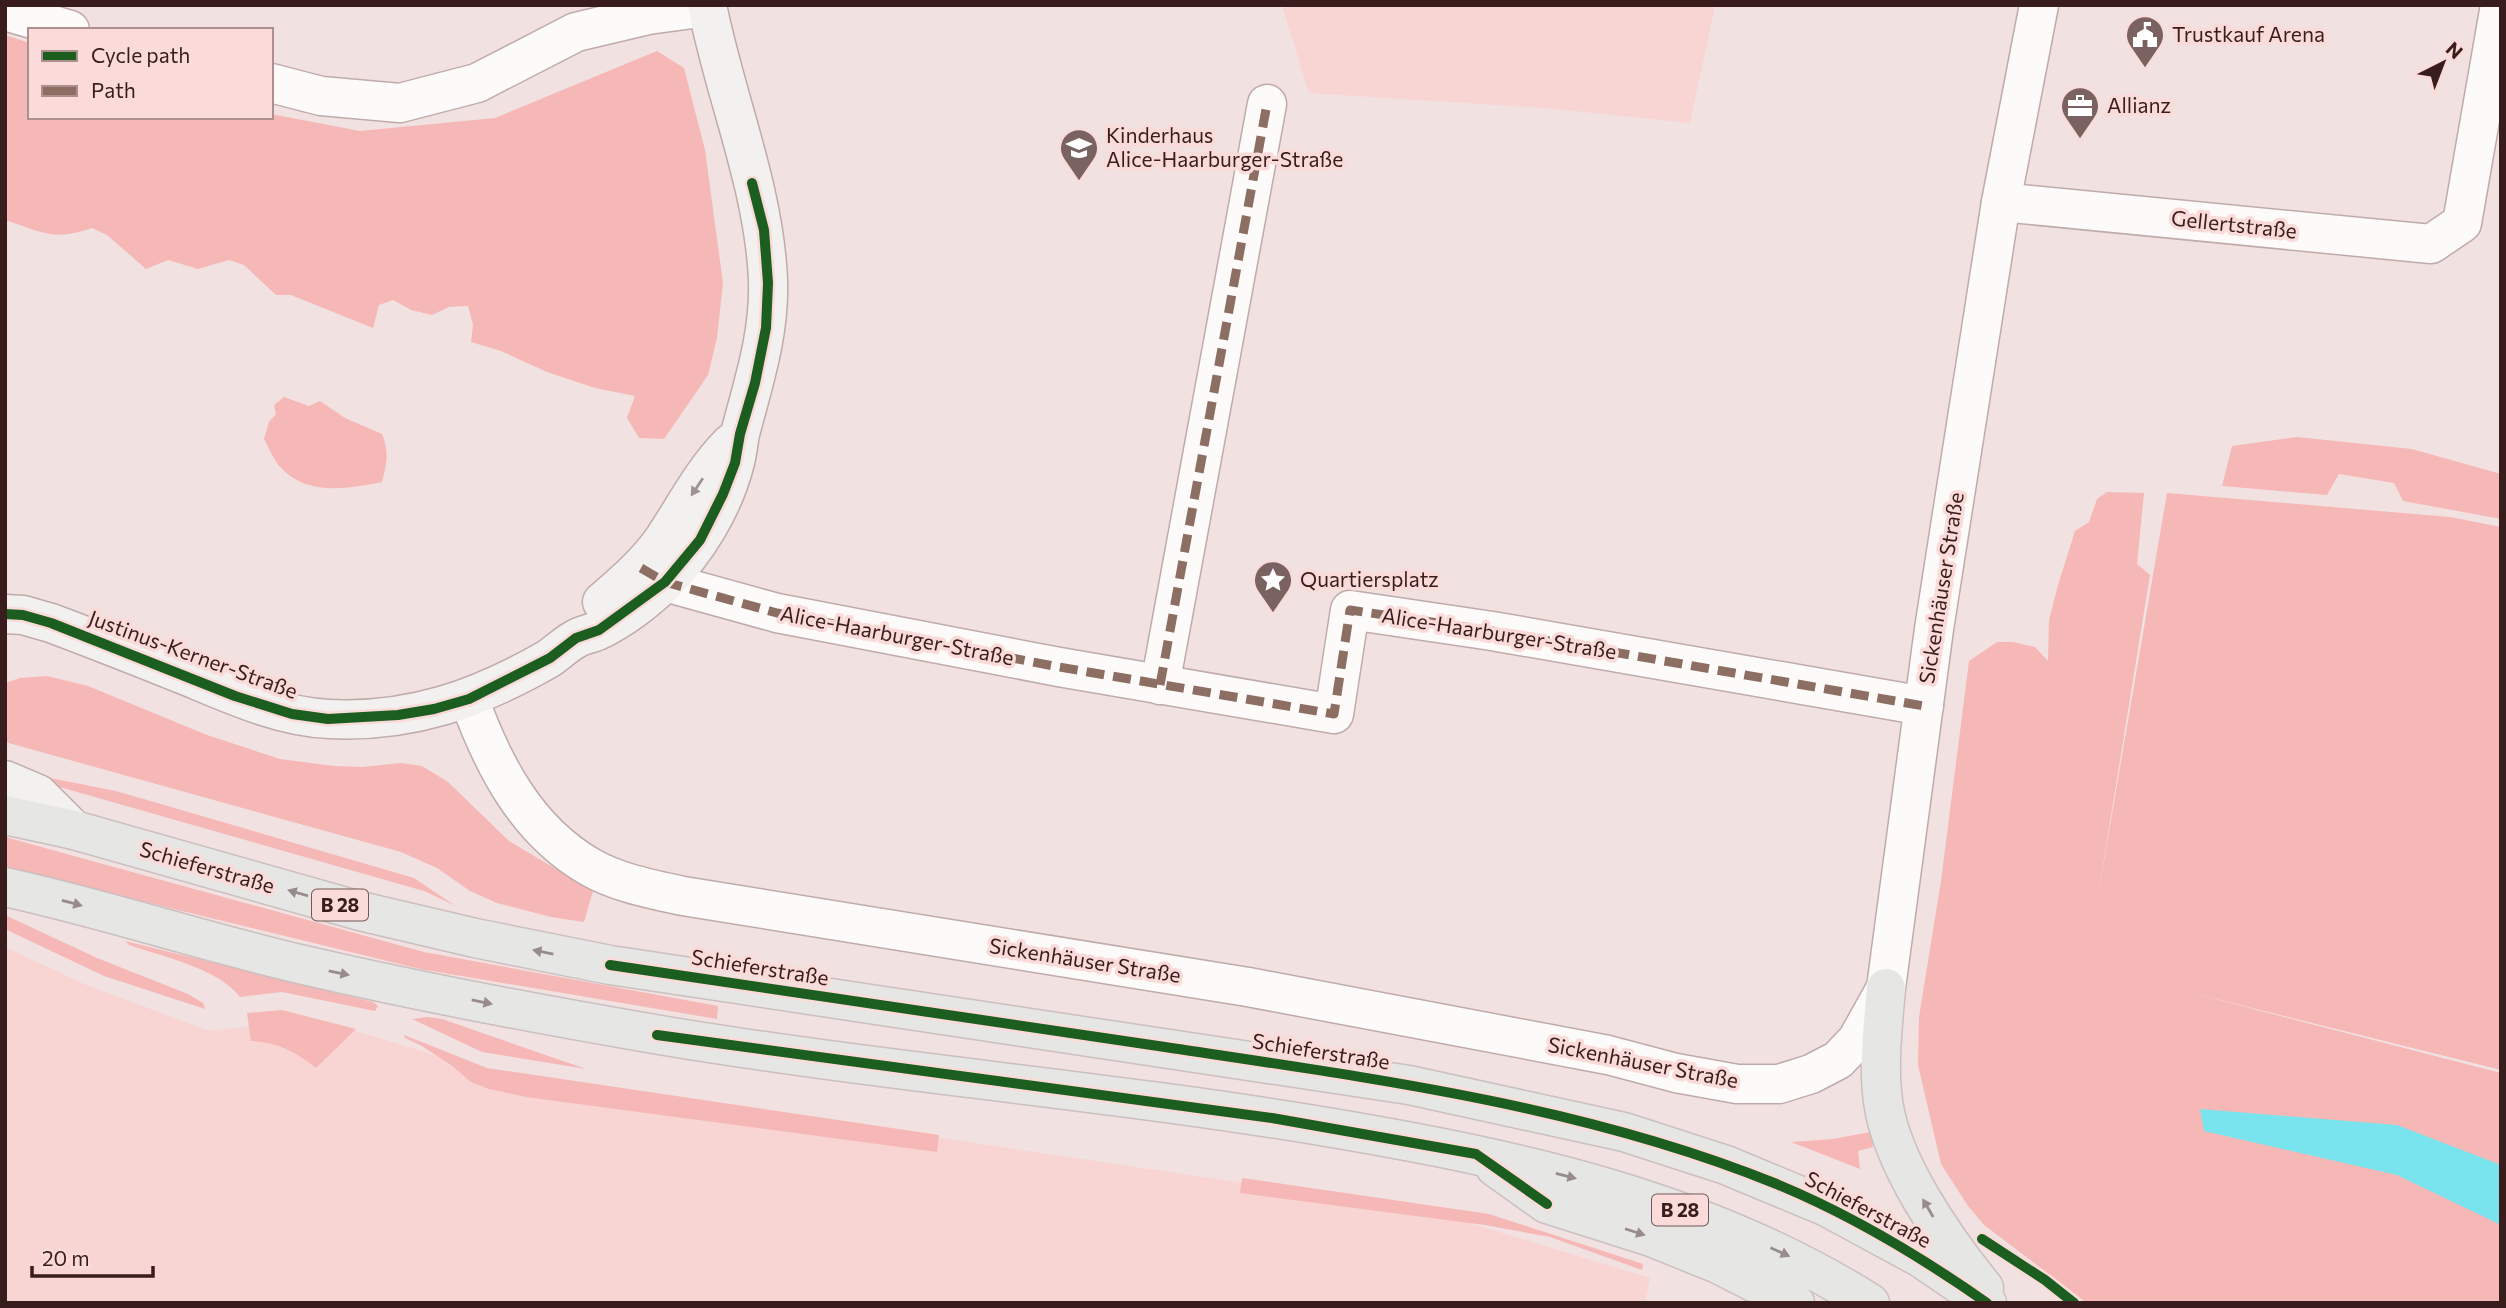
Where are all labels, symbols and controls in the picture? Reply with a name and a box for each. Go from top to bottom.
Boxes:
public building icon: Trustkauf Arena [2124,14,2166,69]
place label: Trustkauf Arena [2172,21,2325,46]
legend [28,28,273,119]
north arrow [2408,28,2478,98]
text: N [2442,37,2468,63]
text: Cycle path [91,42,190,67]
text: Path [91,77,136,102]
office icon: Allianz [2059,85,2101,140]
place label: Allianz [2107,92,2171,117]
place label: Kinderhaus Alice-Haarburger-Straße [1106,122,1343,171]
school or university icon: Kinderhaus Alice-Haarburger-Straße [1058,127,1100,182]
street label: Gellertstraße [2170,204,2298,243]
one-way arrow [690,477,703,496]
street label: Sickenhäuser Straße [1913,490,1968,685]
place icon: Quartiersplatz [1252,559,1294,614]
place label: Quartiersplatz [1300,566,1439,591]
street label: Alice-Haarburger-Straße [778,600,1016,669]
street label: Alice-Haarburger-Straße [1380,602,1618,663]
street label: Justinus-Kerner-Straße [86,604,301,703]
street label: Schieferstraße [137,835,278,898]
one-way arrow [287,888,308,898]
road number: B 28 [312,890,368,920]
one-way arrow [61,898,83,909]
street label: Sickenhäuser Straße [988,932,1183,987]
street label: Schieferstraße [690,943,831,990]
one-way arrow [532,946,554,957]
one-way arrow [328,968,350,979]
one-way arrow [471,997,493,1008]
street label: Schieferstraße [1251,1027,1392,1074]
street label: Sickenhäuser Straße [1546,1031,1741,1092]
street label: Schieferstraße [1801,1165,1936,1252]
one-way arrow [1556,1171,1578,1182]
road number: B 28 [1652,1194,1708,1226]
one-way arrow [1922,1198,1934,1218]
one-way arrow [1625,1227,1646,1238]
scale bar [32,1234,152,1278]
text: 20 m [42,1245,90,1270]
one-way arrow [1770,1247,1791,1258]

